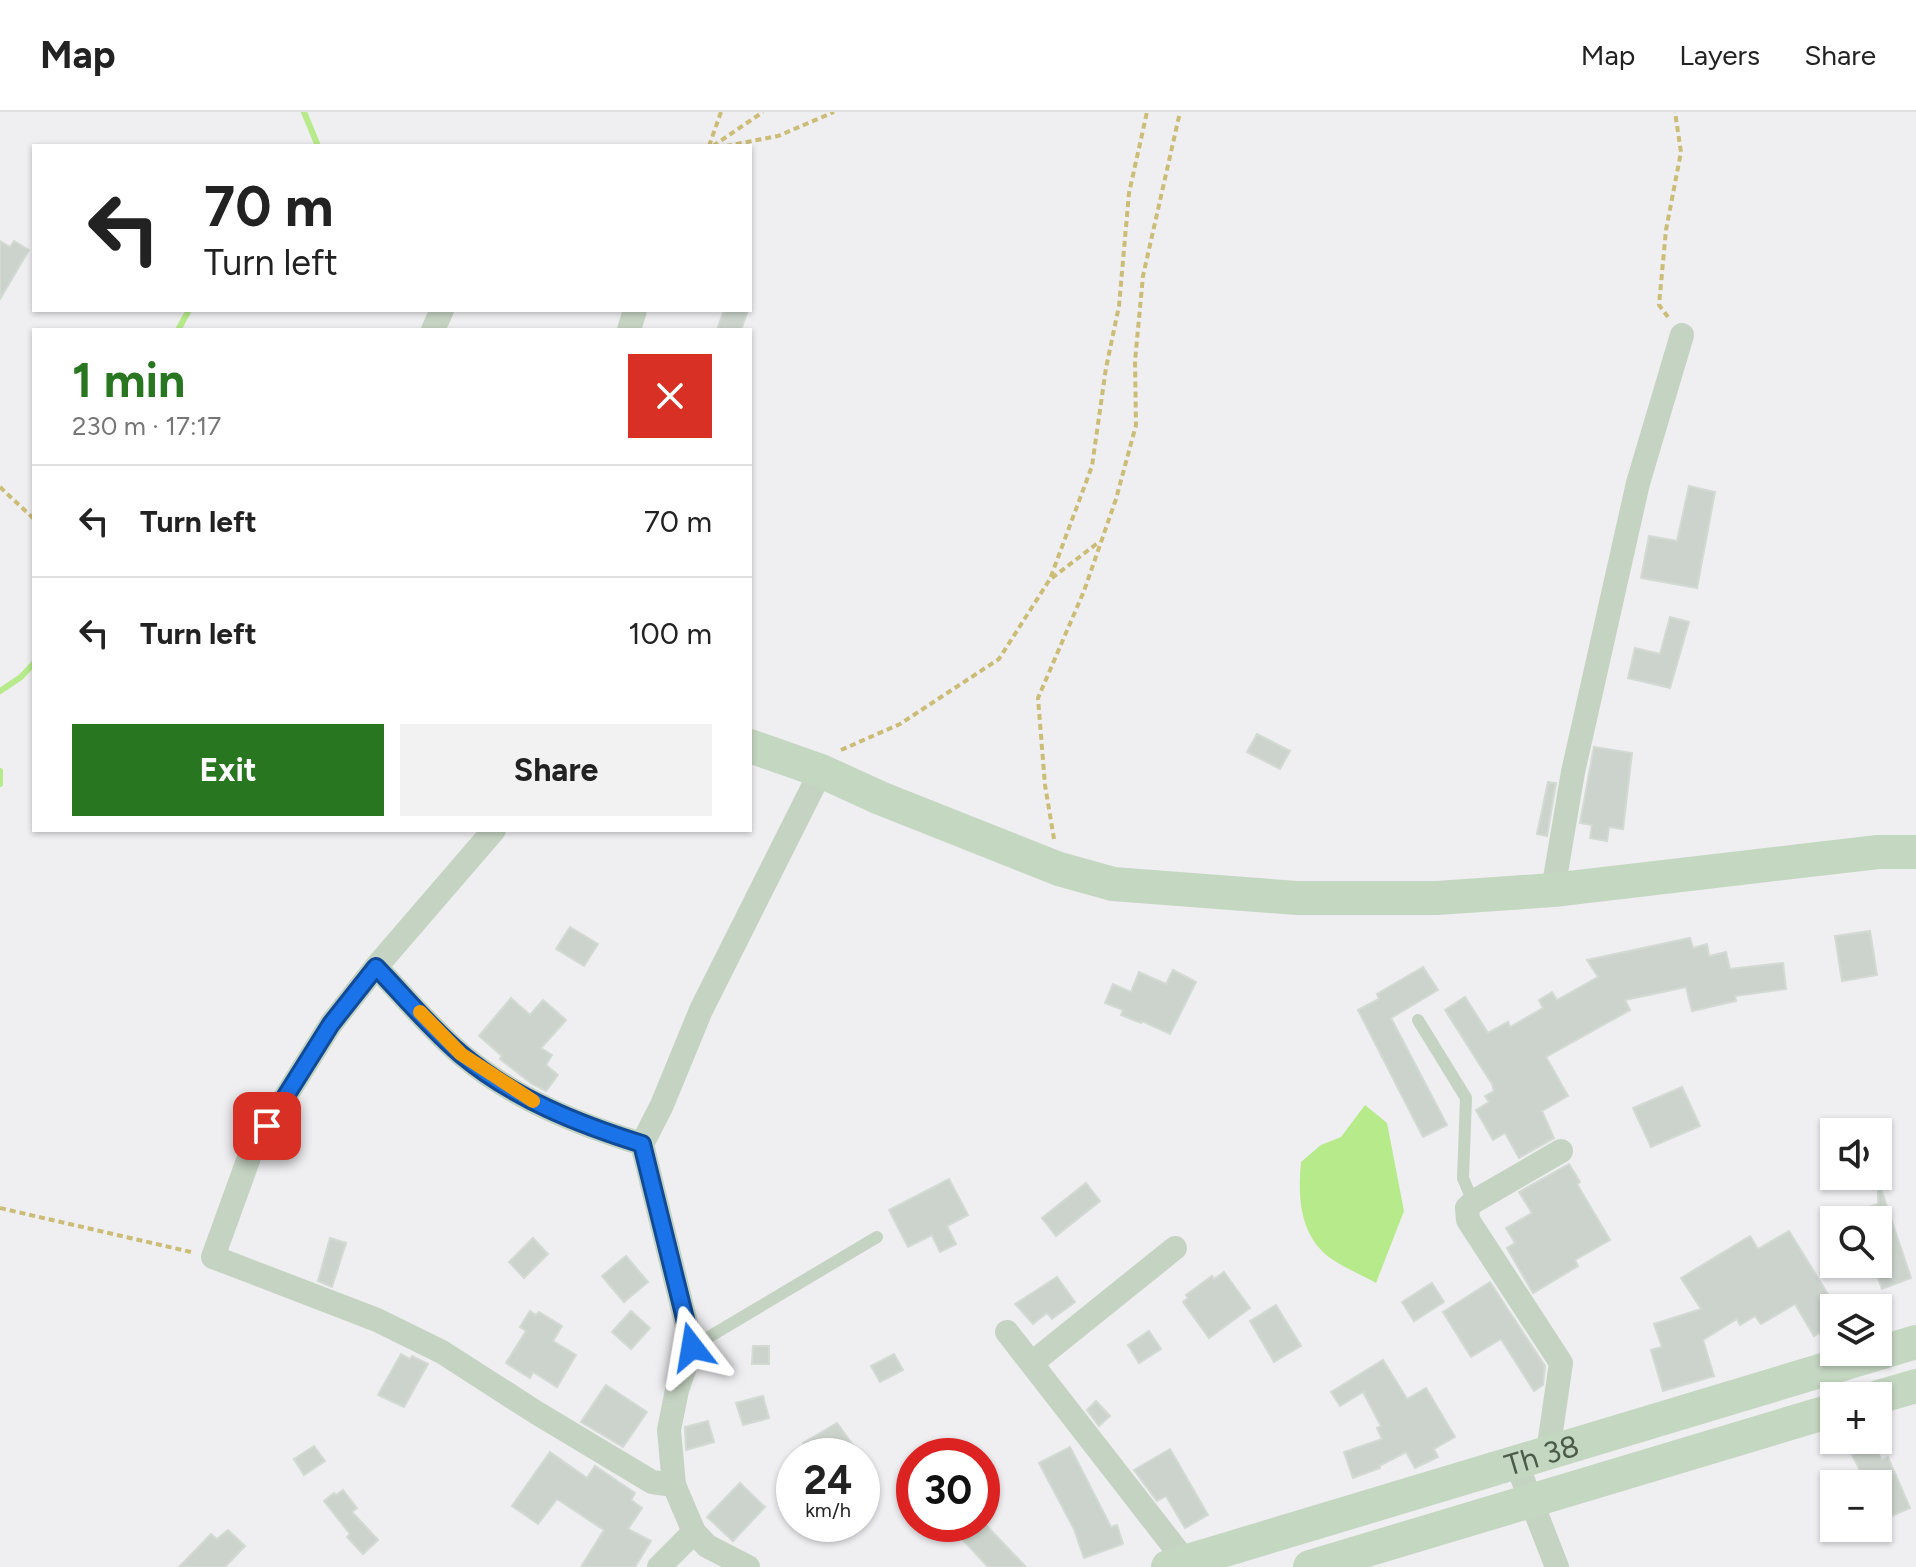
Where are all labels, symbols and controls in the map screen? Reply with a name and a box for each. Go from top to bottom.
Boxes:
text: Map [40,32,116,78]
text: Map [1581,38,1635,72]
text: Layers [1679,38,1760,72]
text: Share [1804,38,1876,72]
text: 70 m [204,173,334,240]
icon: left [72,176,176,280]
text: Turn left [204,241,338,284]
text: 1 min [72,351,185,409]
button: close [628,354,712,438]
text: 230 m · 17:17 [72,410,221,442]
icon: left [72,499,116,543]
text: Turn left [140,503,257,540]
text: 70 m [644,503,712,540]
icon: left [72,611,116,655]
text: Turn left [140,615,257,652]
text: 100 m [628,615,712,652]
button: Exit [72,724,384,816]
button: Share [400,724,712,816]
pin [233,1092,301,1160]
icon: arrive [245,1104,289,1148]
map controls [1820,1118,1892,1542]
button: sound [1820,1118,1892,1190]
button: search [1820,1206,1892,1278]
button: layers [1820,1294,1892,1366]
position arrow [650,1305,734,1389]
button: + [1820,1382,1892,1454]
street label: Th 38 [1500,1426,1583,1483]
speed limit sign: 30 [896,1438,1000,1542]
text: 24 [804,1456,852,1504]
button: − [1820,1470,1892,1542]
text: km/h [805,1498,851,1522]

